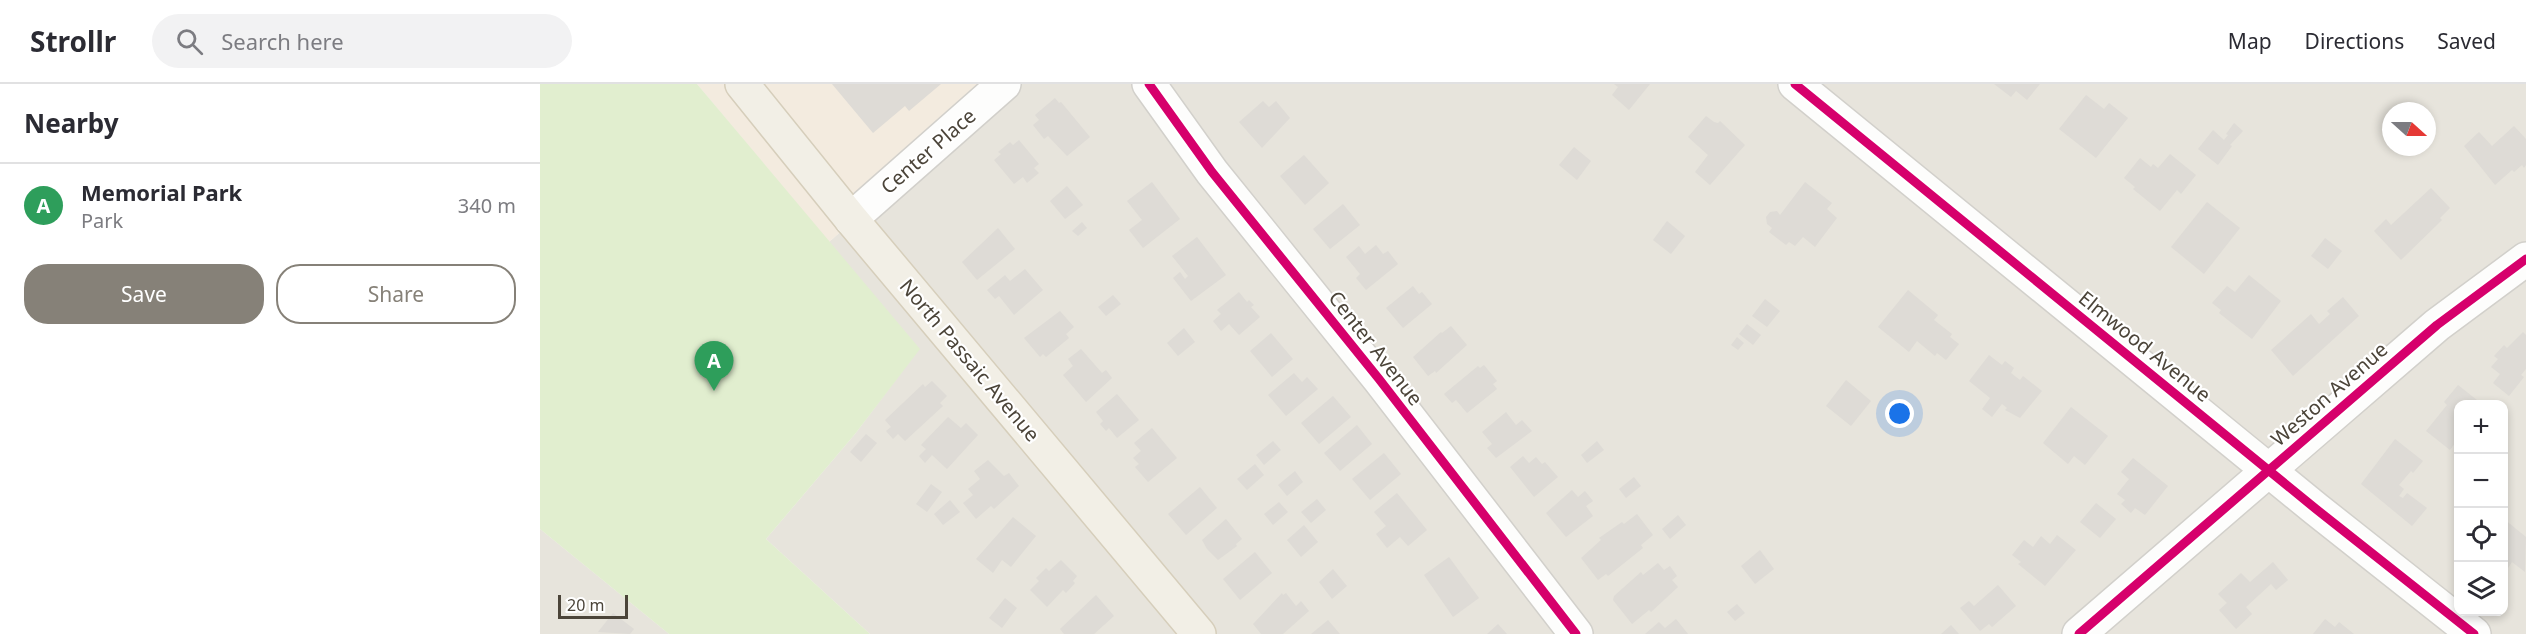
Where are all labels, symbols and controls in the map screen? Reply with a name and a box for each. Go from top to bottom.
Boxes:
search box [152,14,572,68]
text: Strollr [30,22,116,60]
icon: search [173,25,206,58]
text: Search here [221,26,344,56]
text: Map [2228,27,2272,55]
text: Directions [2305,27,2404,55]
text: Saved [2437,27,2496,55]
street label: Center Place [875,102,981,200]
north arrow [2382,102,2436,156]
text: Nearby [24,105,119,141]
text: Memorial Park [81,177,242,207]
text: A [37,192,50,219]
text: 340 m [458,192,516,219]
text: Park [81,207,123,234]
button: Save [24,264,264,324]
button: Share [276,264,516,324]
street label: North Passaic Avenue [894,273,1046,447]
street label: Elmwood Avenue [2073,284,2217,408]
street label: Center Avenue [1323,285,1429,411]
street label: Weston Avenue [2265,336,2393,452]
pin: A [694,342,734,391]
your location [1885,399,1914,428]
map controls [2454,400,2508,616]
button: + [2454,400,2508,454]
button: − [2454,454,2508,508]
button: locate [2454,508,2508,562]
button: layers [2454,562,2508,616]
scale bar [558,592,628,620]
text: 20 m [567,594,604,616]

